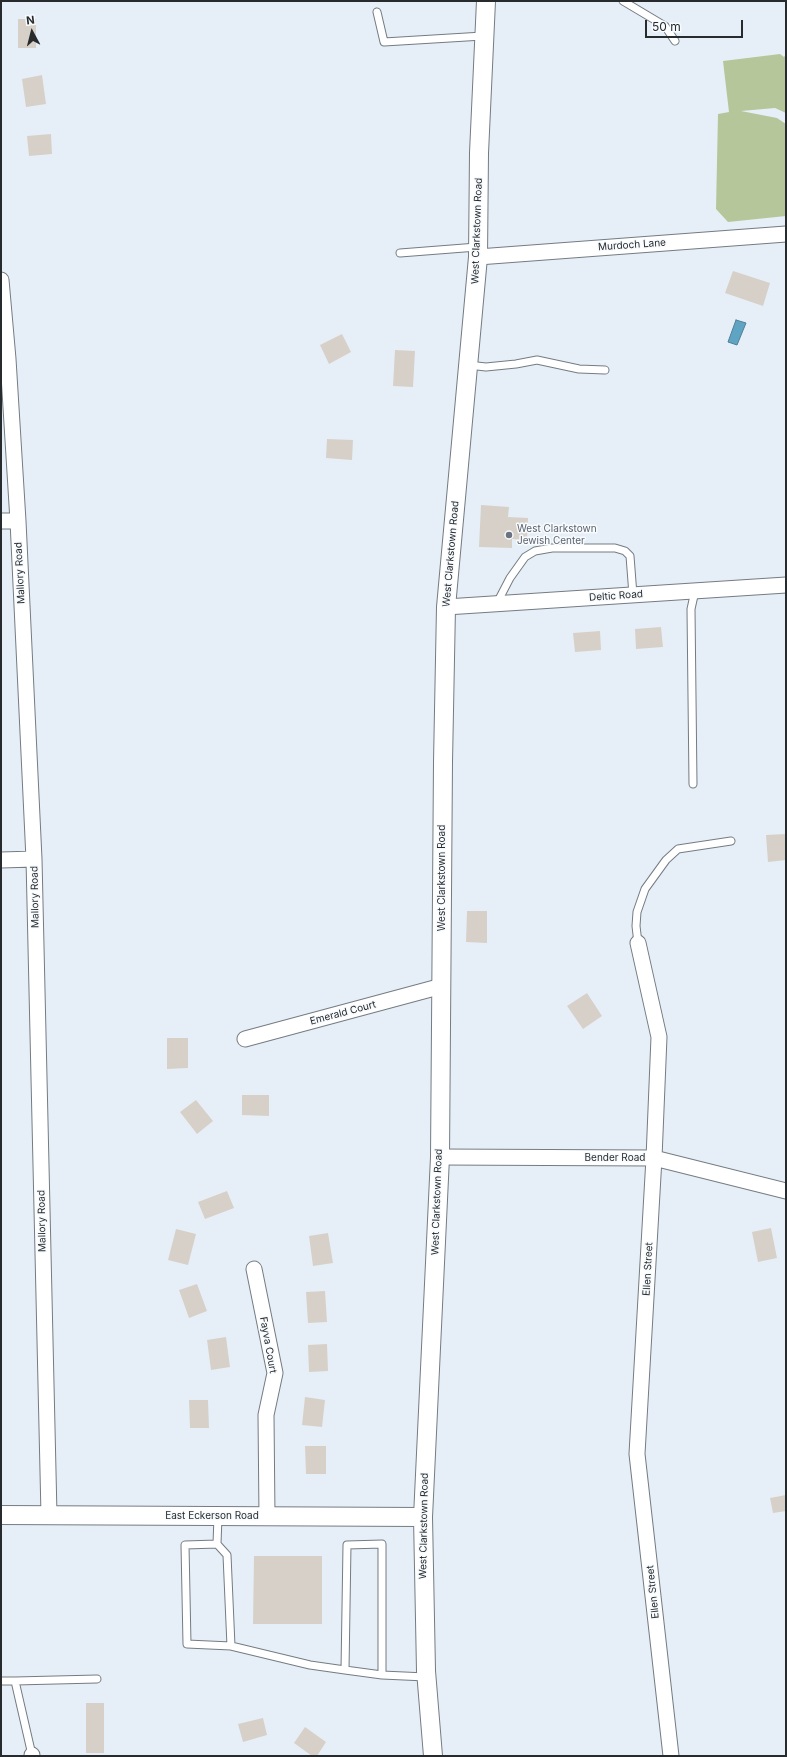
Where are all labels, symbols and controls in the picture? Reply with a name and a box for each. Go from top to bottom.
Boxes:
north arrow [12,12,52,52]
scale bar [647,12,745,38]
text: N [26,13,36,28]
text: 50 m [652,19,681,34]
street label: West Clarkstown Road [469,178,485,284]
street label: Murdoch Lane [598,237,666,253]
street label: West Clarkstown Road [440,500,462,608]
place label: West Clarkstown Jewish Center [517,523,597,546]
marker: West Clarkstown Jewish Center [504,530,514,540]
street label: Mallory Road [12,542,28,604]
street label: Deltic Road [589,588,643,604]
street label: West Clarkstown Road [436,825,448,931]
street label: Mallory Road [28,866,42,928]
street label: Emerald Court [309,998,377,1028]
street label: West Clarkstown Road [429,1149,445,1255]
street label: Bender Road [585,1152,645,1164]
street label: Mallory Road [35,1190,49,1252]
street label: Ellen Street [641,1242,655,1296]
street label: Fayva Court [257,1316,279,1374]
street label: West Clarkstown Road [417,1473,431,1579]
street label: East Eckerson Road [165,1510,259,1522]
street label: Ellen Street [644,1565,662,1619]

